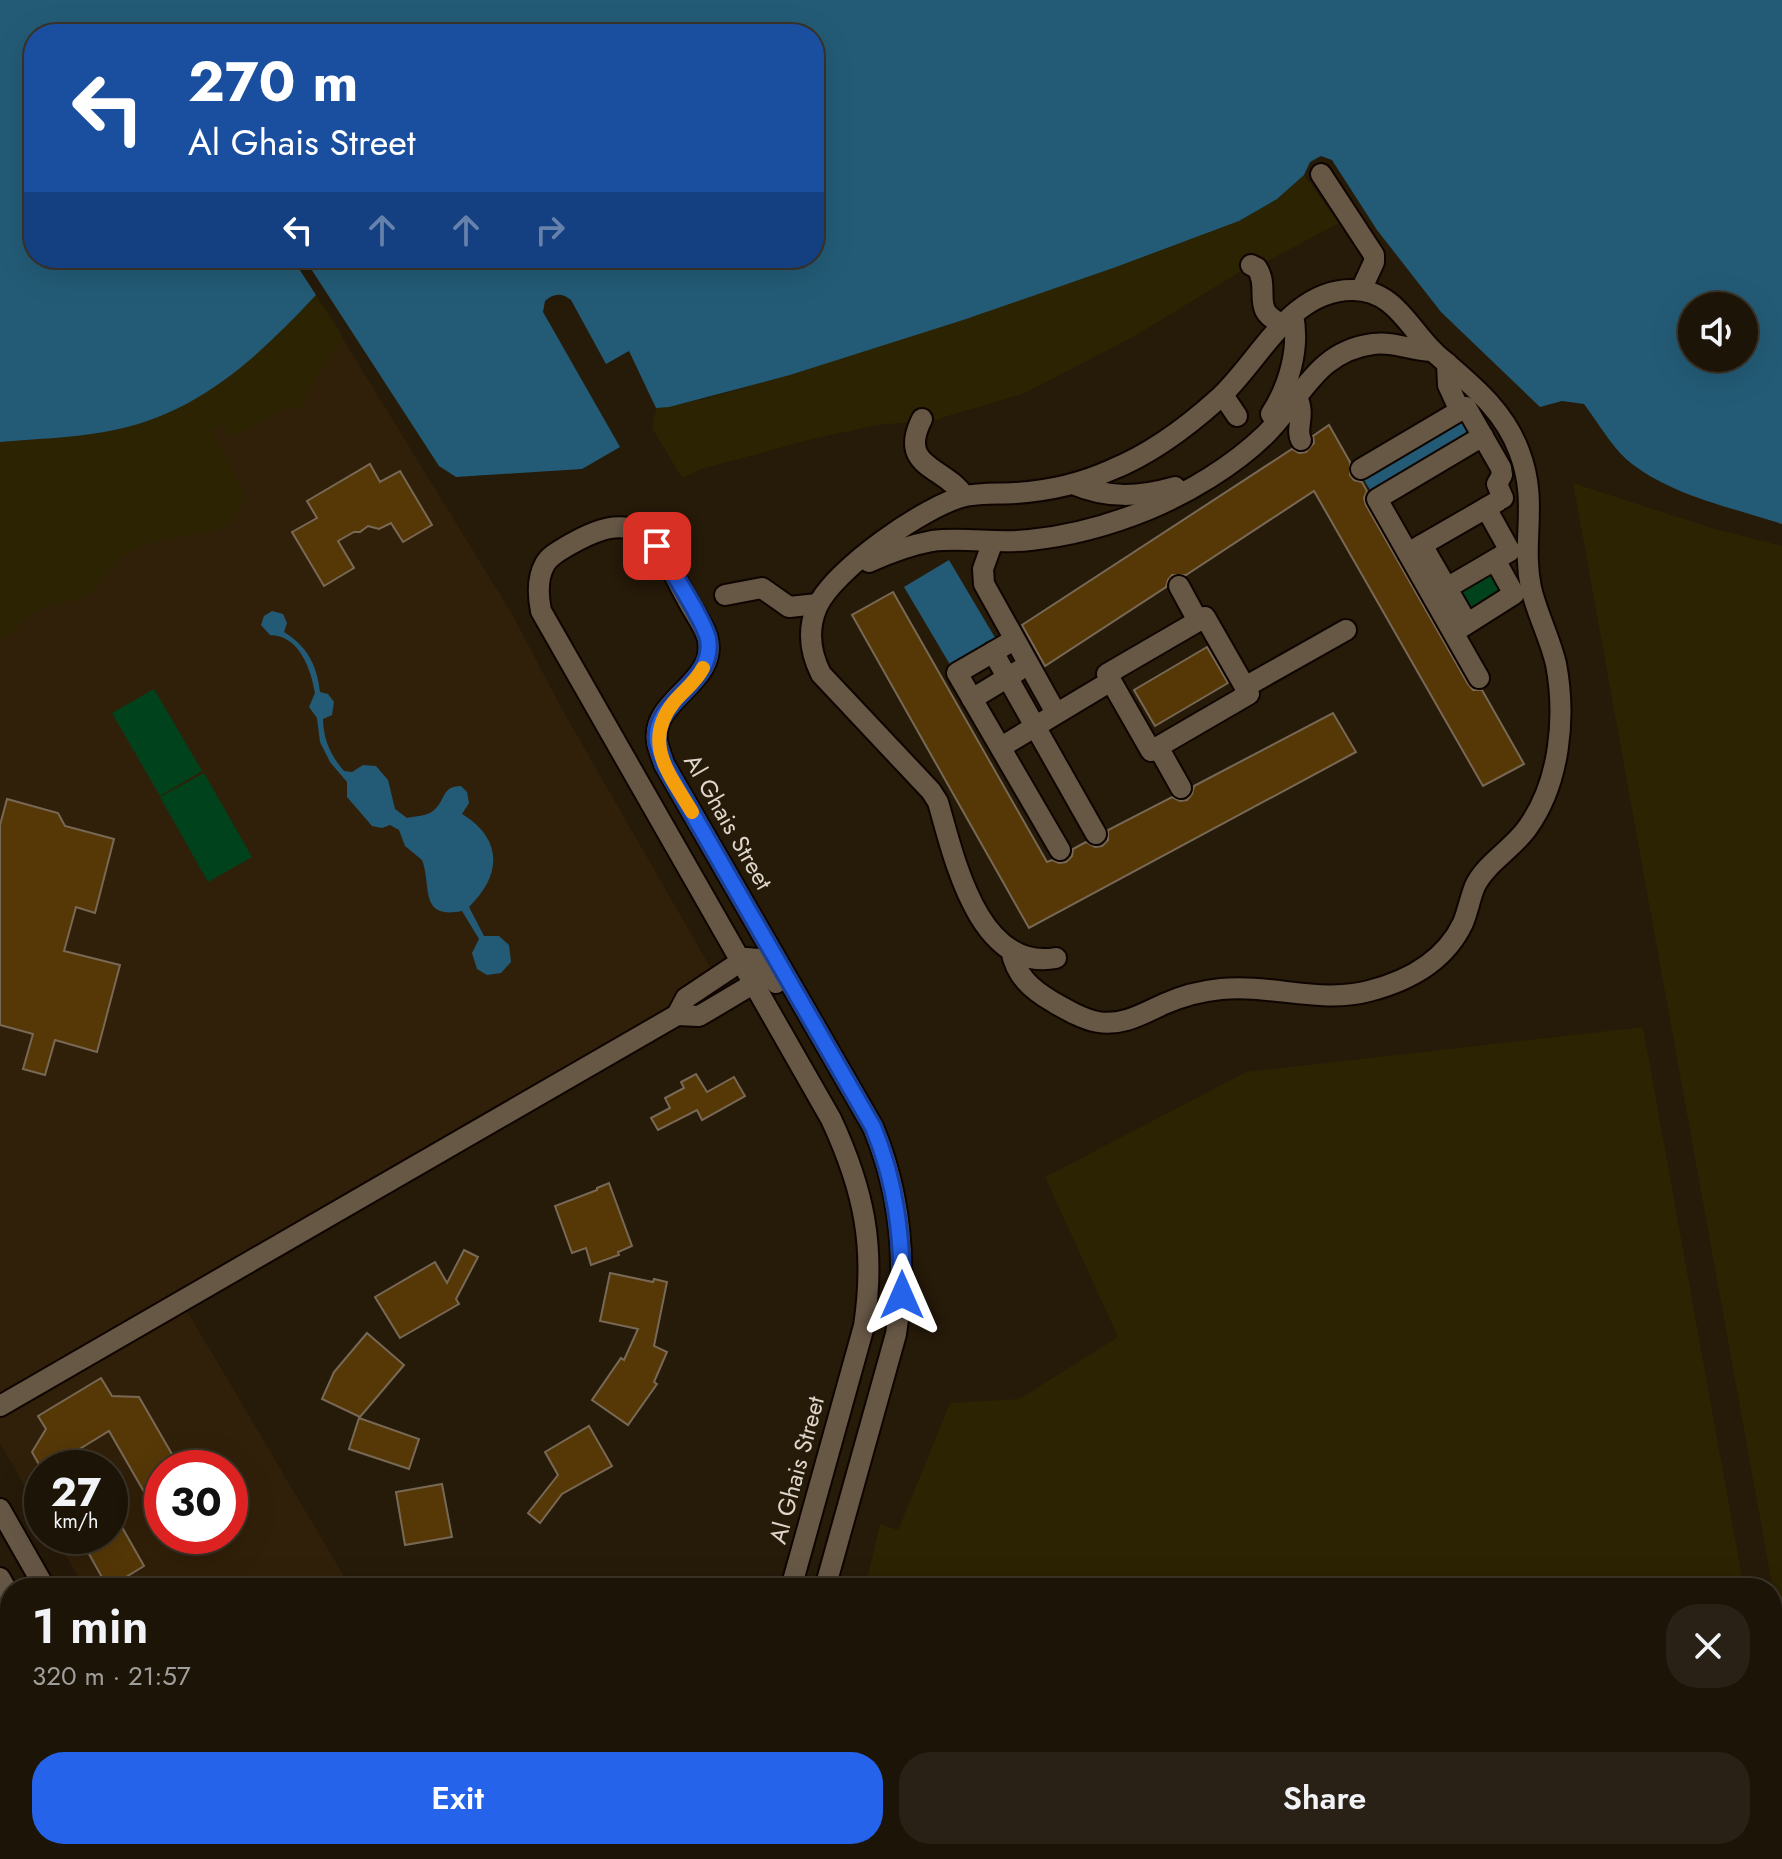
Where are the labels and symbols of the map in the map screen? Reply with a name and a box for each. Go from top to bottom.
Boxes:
pin [623,512,691,580]
street label: Al Ghais Street [675,747,782,896]
position arrow [860,1253,944,1337]
street label: Al Ghais Street [760,1392,833,1548]
speed limit sign: 30 [144,1450,248,1554]

